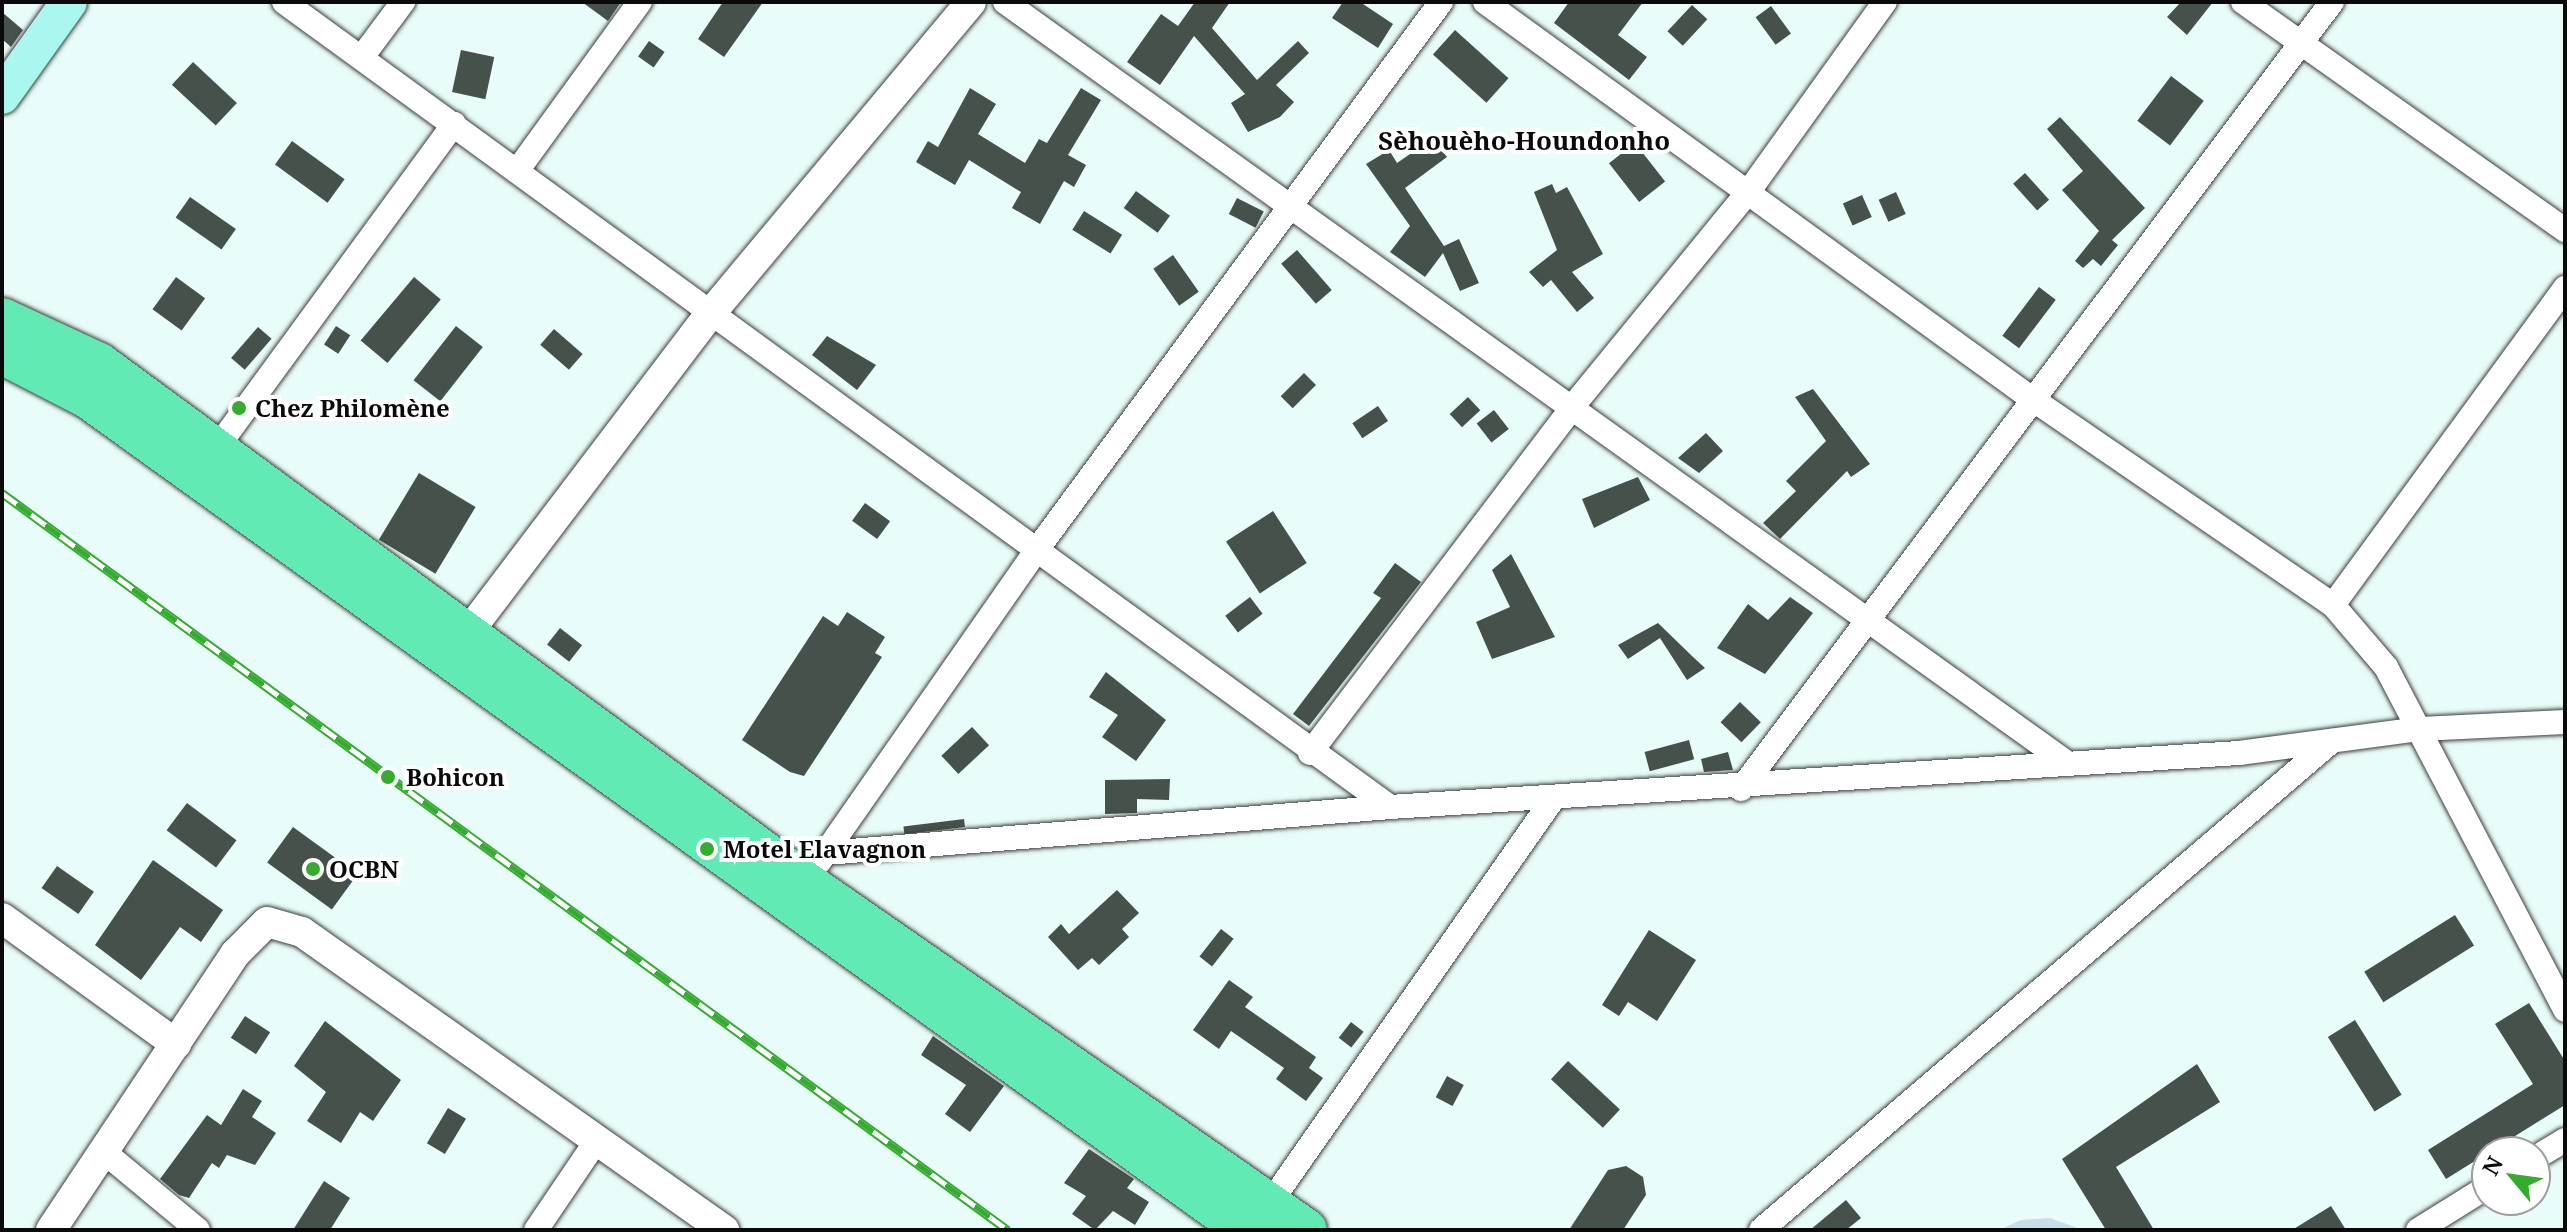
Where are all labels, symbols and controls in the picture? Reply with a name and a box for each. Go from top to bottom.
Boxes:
district label: Sèhouèho-Houndonho [1378,125,1670,157]
place label: Chez Philomène [255,394,450,422]
marker: Chez Philomène [230,399,248,417]
place label: Bohicon [406,763,505,791]
marker: Bohicon [377,766,399,788]
place label: Motel Elavagnon [723,835,926,863]
marker: Motel Elavagnon [698,840,716,858]
place label: OCBN [329,855,399,883]
marker: OCBN [304,860,322,878]
north arrow [2471,1136,2551,1216]
text: N [2474,1150,2509,1180]

